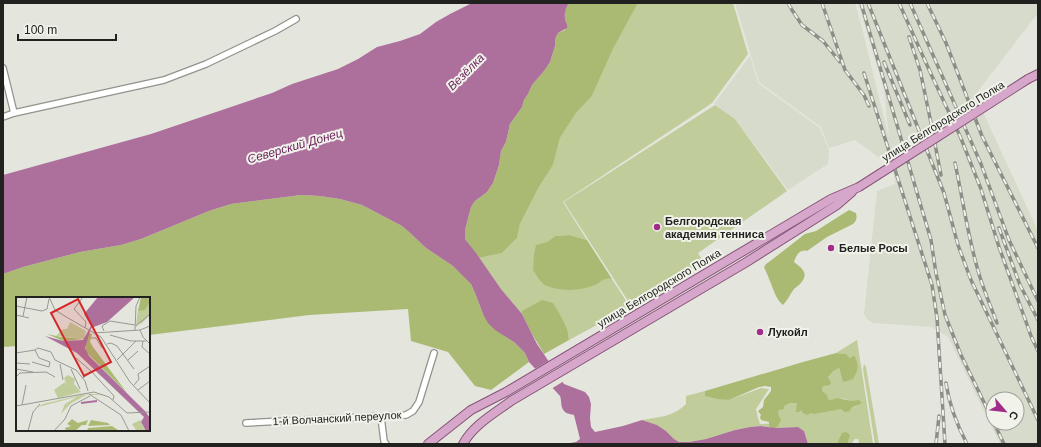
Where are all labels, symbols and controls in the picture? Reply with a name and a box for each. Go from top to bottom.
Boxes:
scale bar [18,16,116,42]
text: 100 m [24,23,57,37]
water label: Везёлка [445,51,487,93]
street label: улица Белгородского Полка [880,78,1007,164]
water label: Северский Донец [246,126,344,166]
place label: Белгородская академия тенниса [665,215,765,240]
marker: Белгородская академия тенниса [652,222,662,232]
place label: Белые Росы [839,242,908,254]
marker: Белые Росы [826,243,836,253]
street label: улица Белгородского Полка [595,246,724,330]
inset map [16,297,150,431]
place label: Лукойл [768,326,808,338]
marker: Лукойл [755,327,765,337]
north arrow [985,391,1025,431]
street label: 1-й Волчанский переулок [272,409,402,427]
text: С [1007,409,1021,422]

